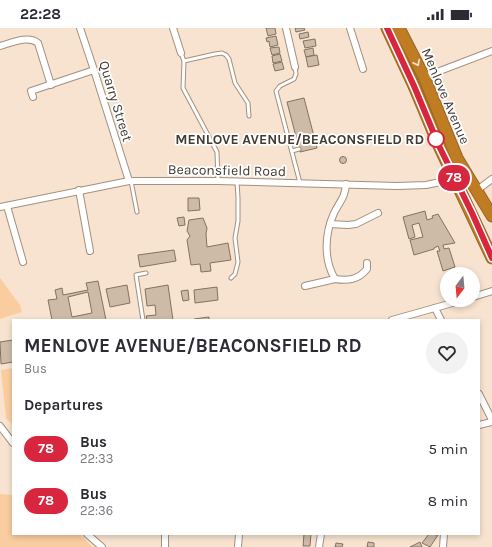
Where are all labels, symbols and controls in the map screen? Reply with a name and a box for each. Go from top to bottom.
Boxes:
text: 22:28 [20,5,61,23]
street label: Menlove Avenue [418,46,473,147]
street label: Quarry Street [95,59,136,144]
one-way arrow [412,59,420,66]
marker: MENLOVE AVENUE/BEACONSFIELD RD [427,130,445,148]
place label: MENLOVE AVENUE/BEACONSFIELD RD [175,131,424,148]
street label: Beaconsfield Road [168,161,286,180]
line badge: 78 [436,165,472,191]
text: 78 [446,169,462,186]
north arrow [440,267,480,307]
map controls [440,267,480,307]
button: heart [426,332,468,374]
text: MENLOVE AVENUE/BEACONSFIELD RD [24,335,361,357]
text: Bus [24,361,47,376]
text: Departures [24,396,103,414]
text: Bus [80,433,107,451]
text: 78 [38,440,54,457]
text: 5 min [428,440,468,458]
text: 22:33 [80,451,113,466]
text: Bus [80,485,107,503]
text: 78 [38,492,54,509]
text: 8 min [428,492,468,510]
text: 22:36 [80,503,113,518]

